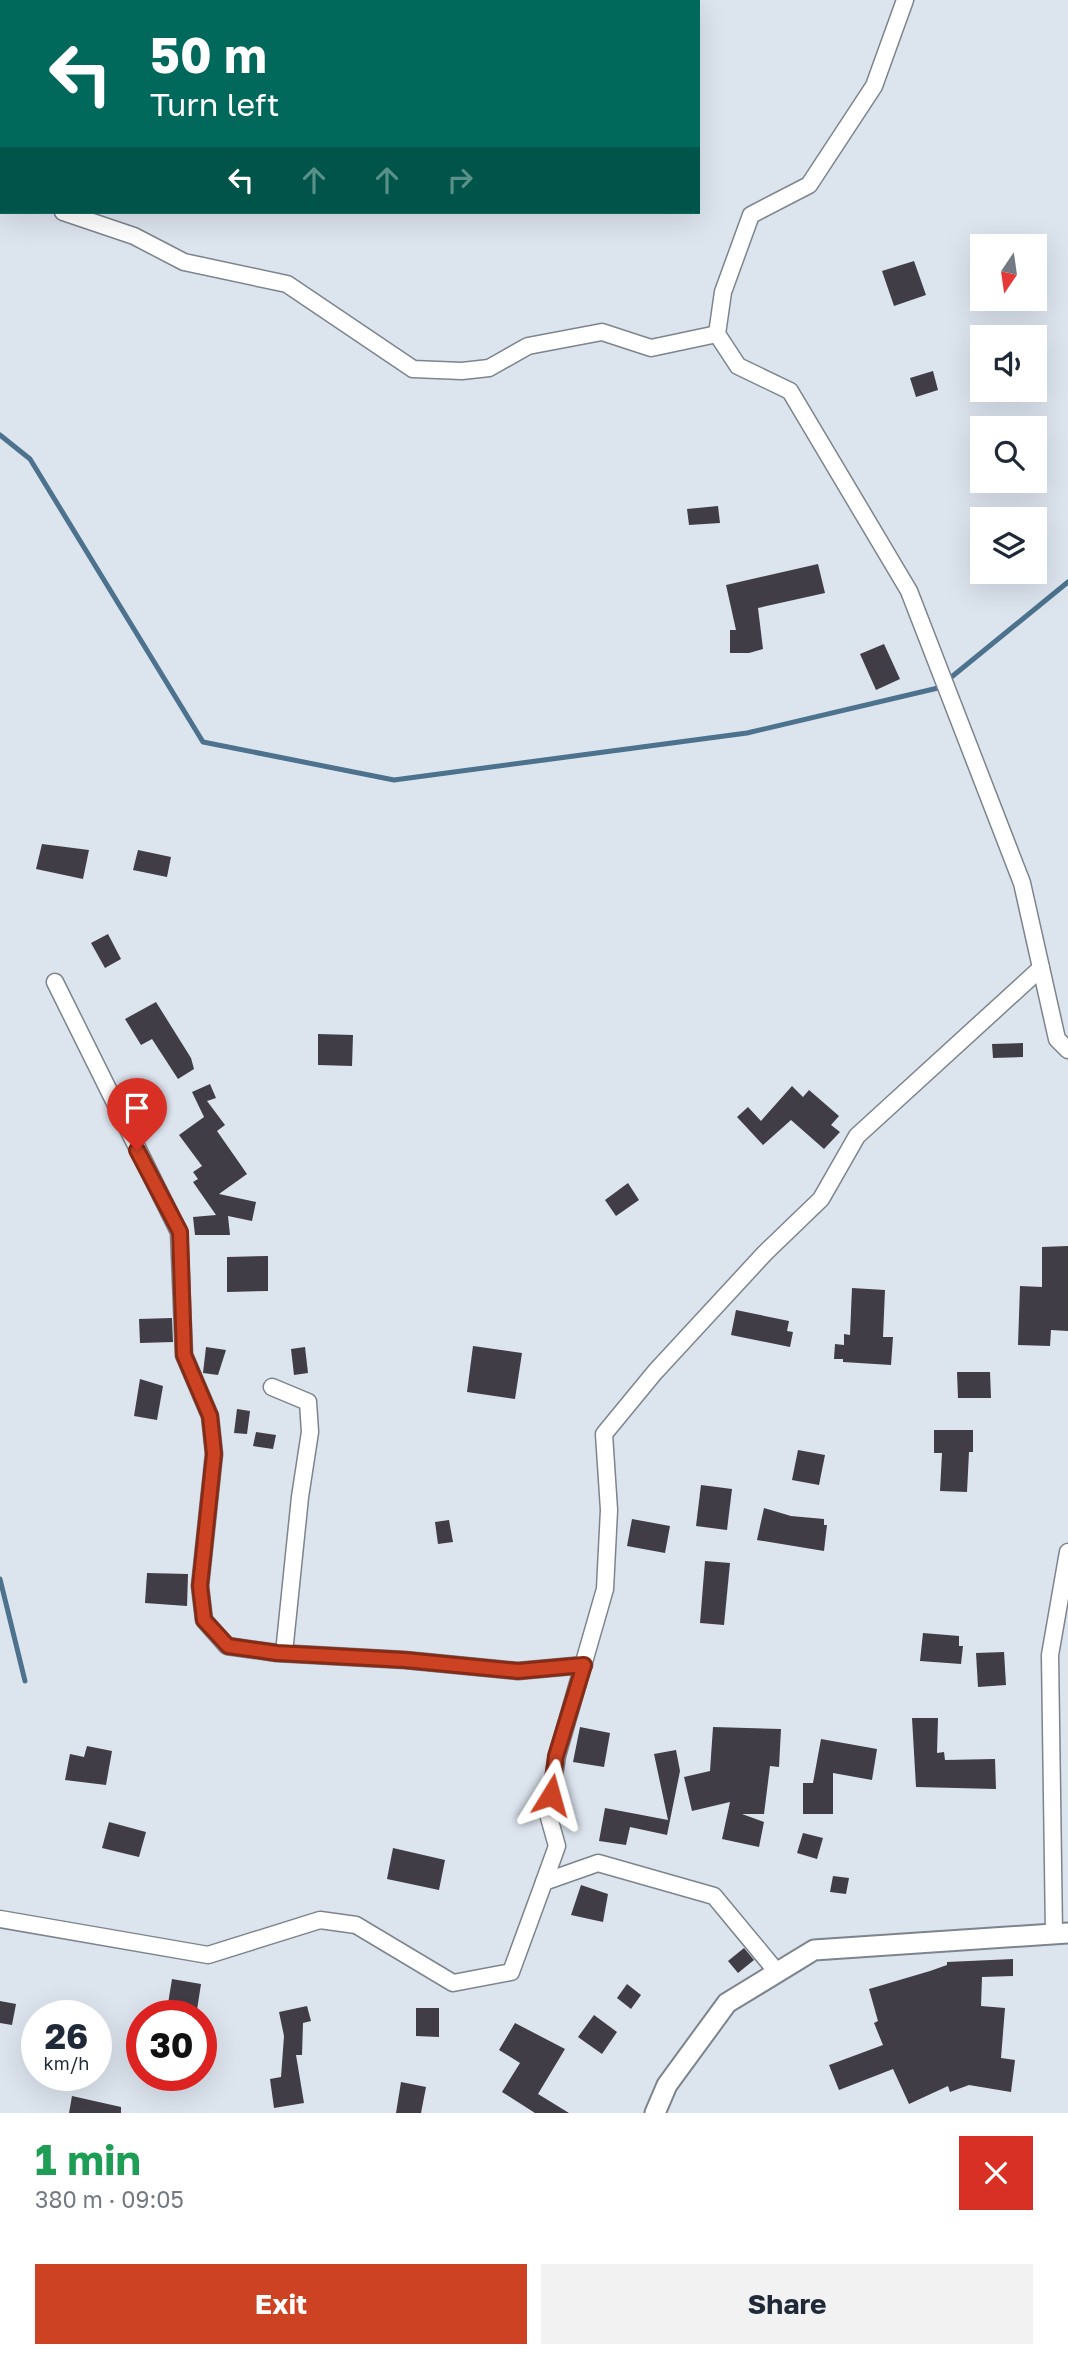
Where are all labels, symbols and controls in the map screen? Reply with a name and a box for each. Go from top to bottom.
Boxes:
text: 50 m [150,25,267,84]
icon: left [35,28,126,119]
text: Turn left [150,85,279,123]
icon: left [222,161,260,199]
icon: ahead [295,161,333,199]
icon: ahead [368,161,406,199]
icon: right [441,161,479,199]
north arrow [970,234,1046,312]
map controls [970,234,1047,584]
button: sound [970,325,1047,402]
button: search [970,416,1047,493]
button: layers [970,507,1047,584]
pin [107,1078,167,1150]
icon: arrive [118,1089,156,1127]
position arrow [514,1758,588,1832]
speed limit sign: 30 [126,2000,217,2091]
text: 26 [45,2015,88,2057]
text: km/h [44,2052,89,2074]
text: 1 min [35,2134,141,2184]
button: close [959,2136,1033,2210]
text: 380 m · 09:05 [35,2185,184,2213]
button: Exit [35,2264,527,2344]
button: Share [541,2264,1033,2344]

